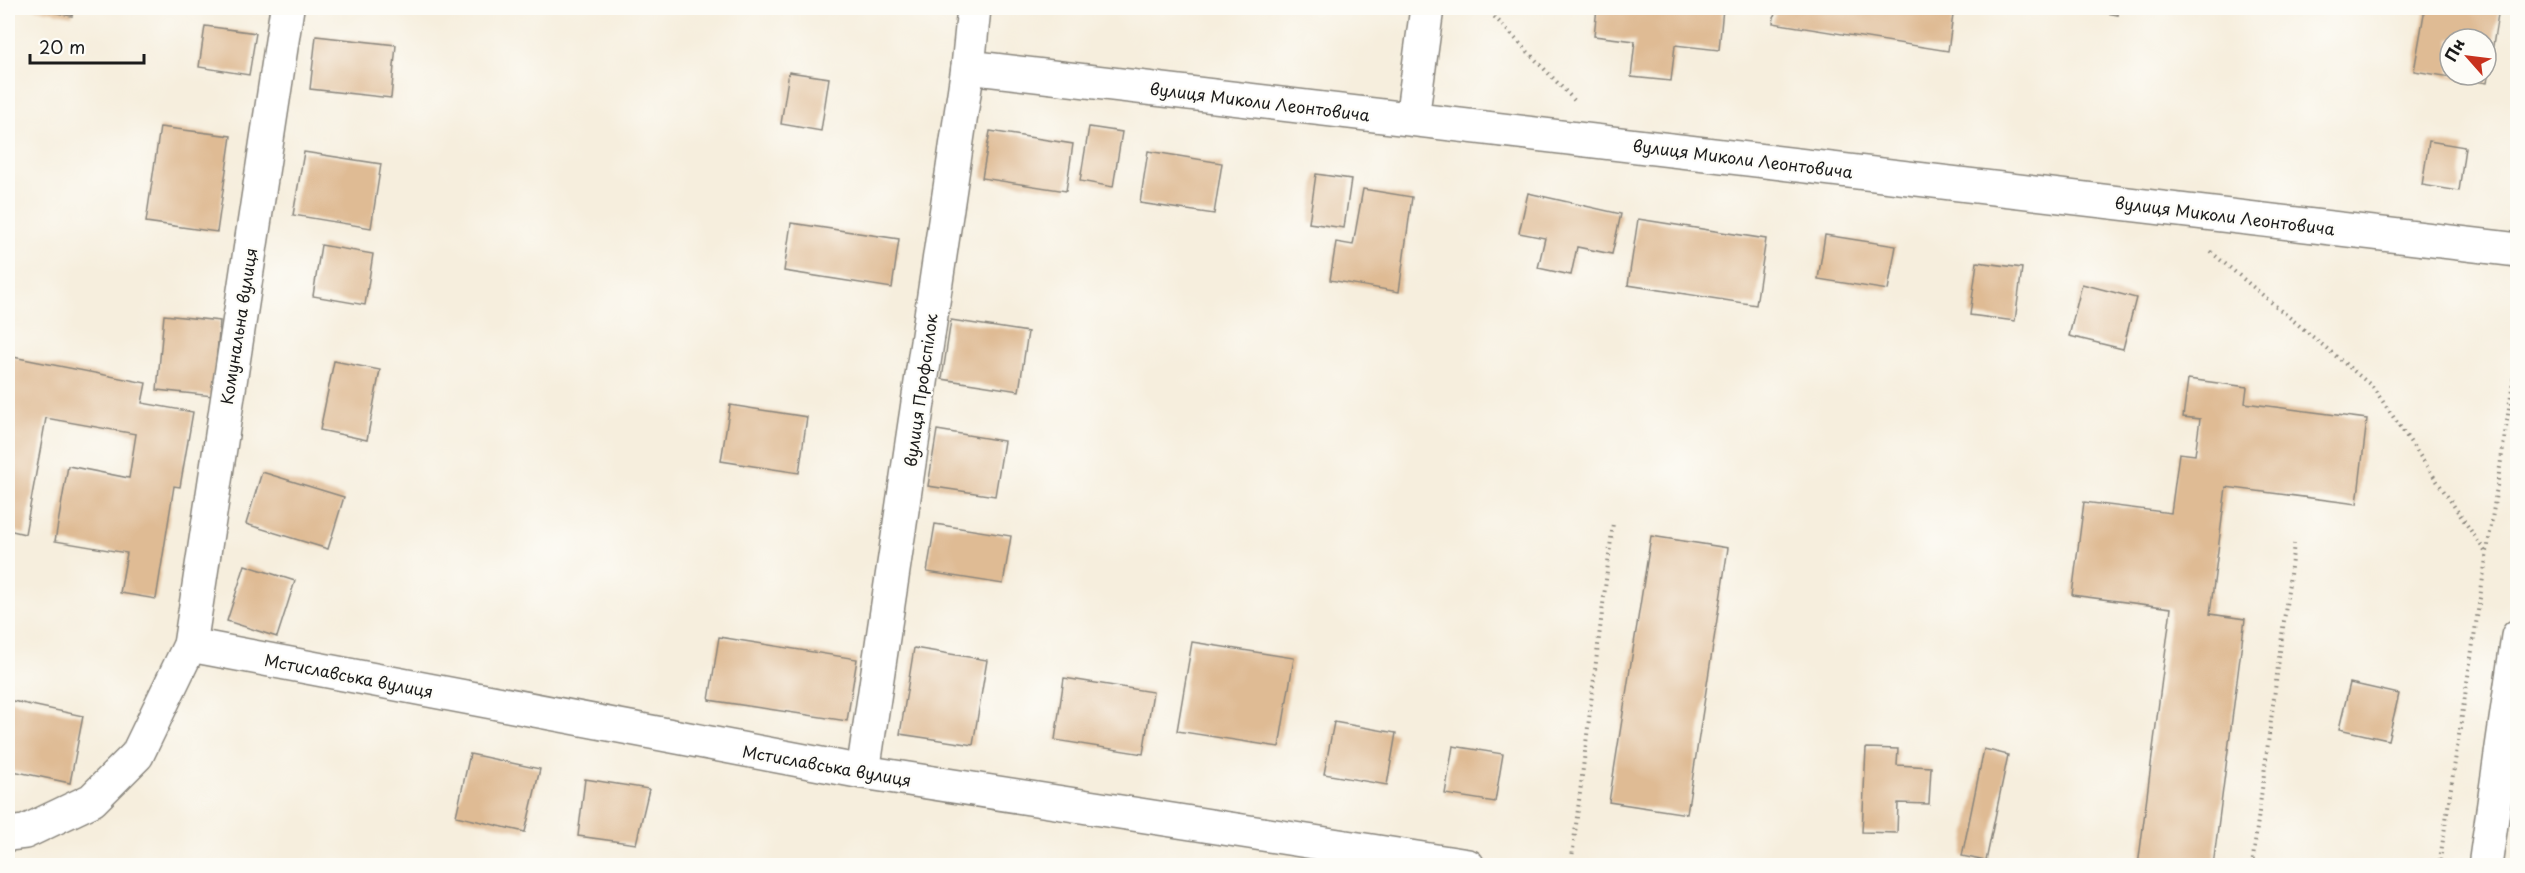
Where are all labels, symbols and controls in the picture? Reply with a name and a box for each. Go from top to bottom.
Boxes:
scale bar [30,27,144,65]
north arrow [2438,27,2498,87]
text: 20 m [39,33,85,60]
text: Пн [2438,34,2470,65]
street label: вулиця Миколи Леонтовича [1149,76,1371,126]
street label: вулиця Миколи Леонтовича [1632,133,1854,183]
street label: вулиця Миколи Леонтовича [2114,190,2336,240]
street label: Комунальна вулиця [214,246,262,406]
street label: вулиця Профспілок [897,311,943,468]
street label: Мстиславська вулиця [263,647,435,703]
street label: Мстиславська вулиця [741,738,913,792]

